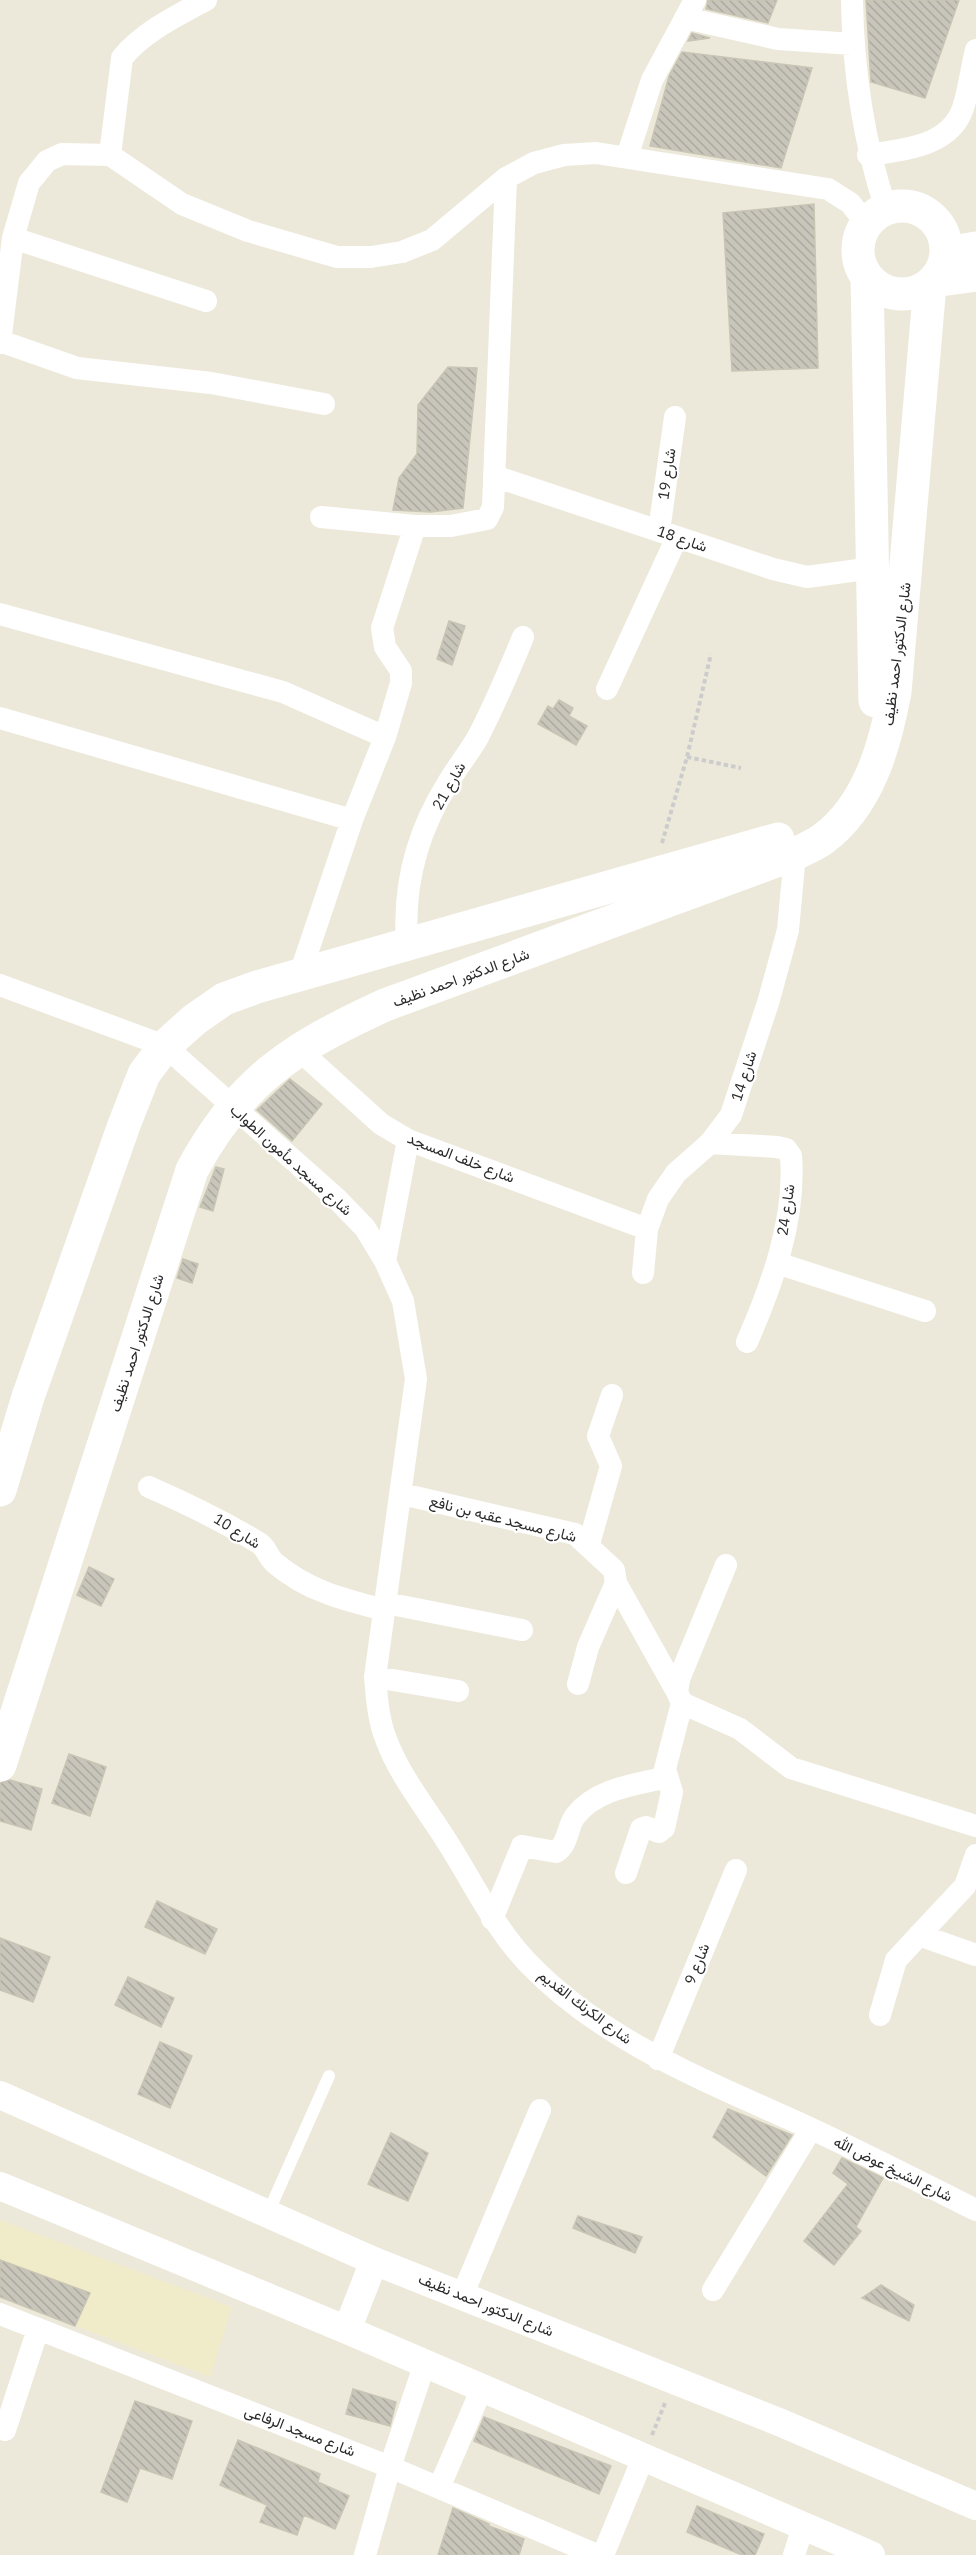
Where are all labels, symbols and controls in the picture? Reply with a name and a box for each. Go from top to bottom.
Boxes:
street label: شارع 19 [653,447,682,501]
street label: شارع 18 [654,521,710,558]
street label: شارع الدكتور احمد نظيف [878,581,917,727]
street label: شارع 21 [428,758,471,814]
street label: شارع الدكتور احمد نظيف [390,944,533,1013]
street label: شارع 14 [726,1048,763,1104]
street label: شارع مسجد مأمون الطواب [225,1100,356,1221]
street label: شارع خلف المسجد [404,1128,518,1189]
street label: شارع 24 [772,1183,801,1237]
street label: شارع الدكتور احمد نظيف [105,1271,170,1415]
street label: شارع مسجد عقبه بن نافع [427,1491,579,1548]
street label: شارع 10 [209,1509,264,1554]
street label: شارع 9 [680,1940,715,1988]
street label: شارع الكرنك القديم [533,1965,636,2050]
street label: شارع الشيخ عوض الله [830,2132,956,2207]
street label: شارع الدكتور احمد نظيف [415,2269,557,2342]
street label: شارع مسجد الرفاعى [241,2401,358,2462]

